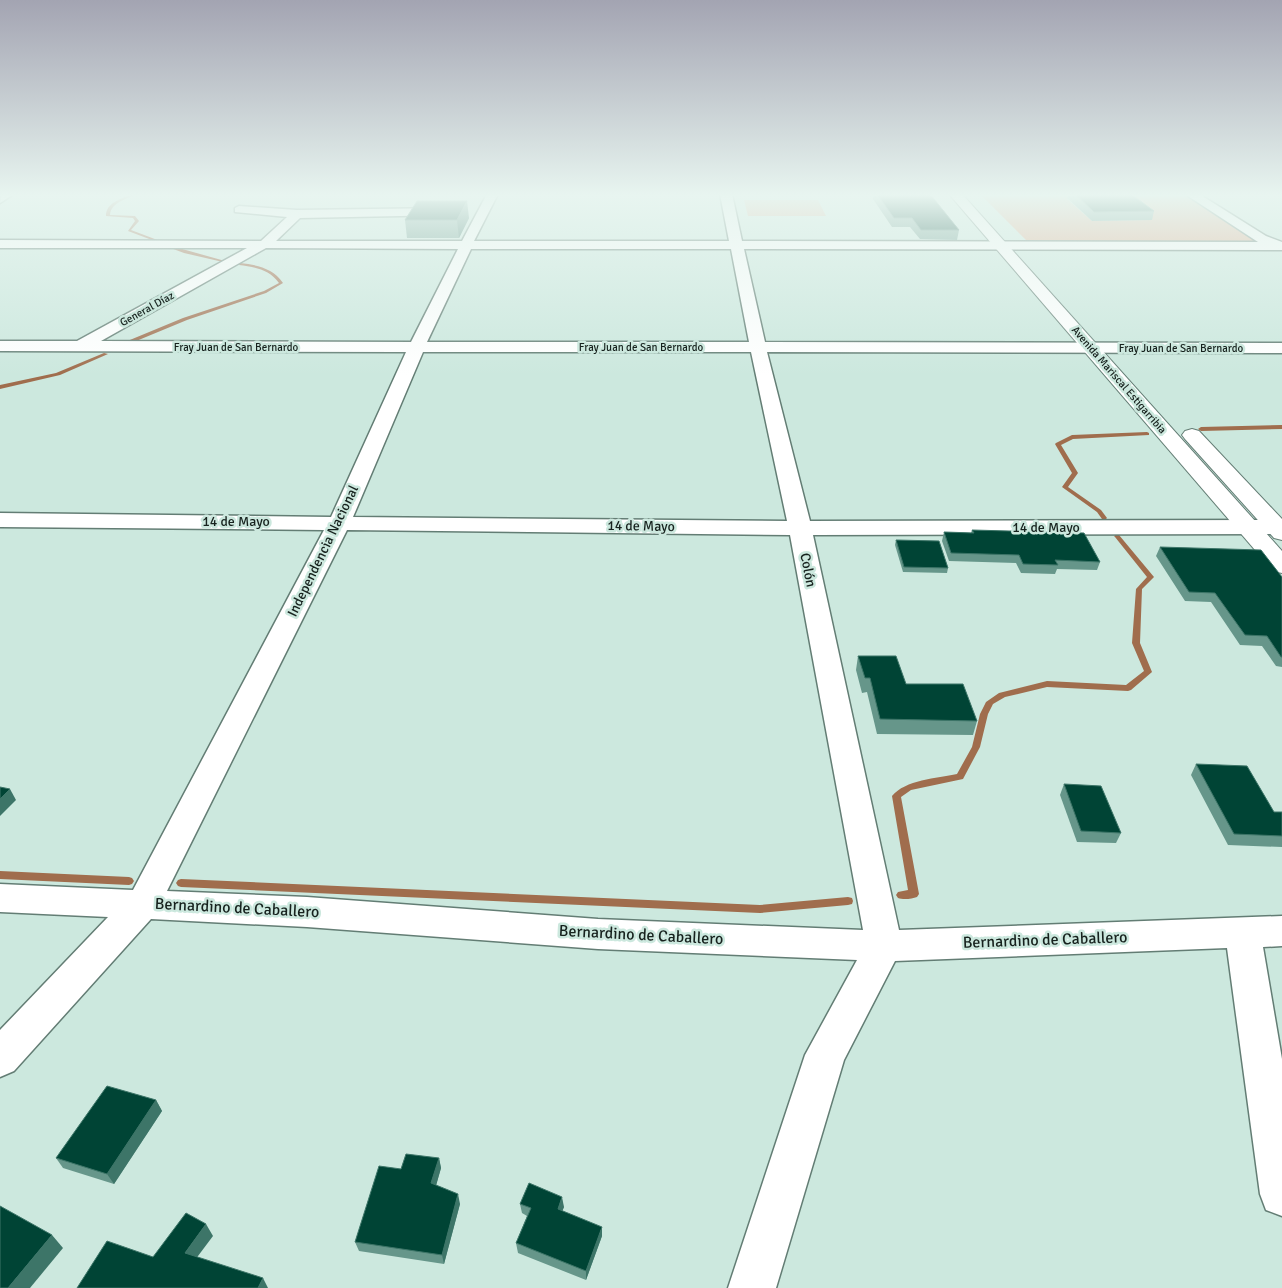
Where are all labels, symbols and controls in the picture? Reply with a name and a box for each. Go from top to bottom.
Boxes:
street label: General Díaz [118,289,176,329]
street label: Avenida Mariscal Estigarribia [1069,324,1169,437]
street label: Fray Juan de San Bernardo [174,341,299,354]
street label: Fray Juan de San Bernardo [579,341,704,354]
street label: Fray Juan de San Bernardo [1119,342,1244,355]
street label: Independencia Nacional [284,482,362,620]
street label: 14 de Mayo [202,513,270,530]
street label: 14 de Mayo [607,517,675,535]
street label: 14 de Mayo [1012,519,1080,536]
street label: Colón [796,551,820,589]
street label: Bernardino de Caballero [154,894,320,922]
street label: Bernardino de Caballero [558,921,724,949]
street label: Bernardino de Caballero [962,927,1128,953]

